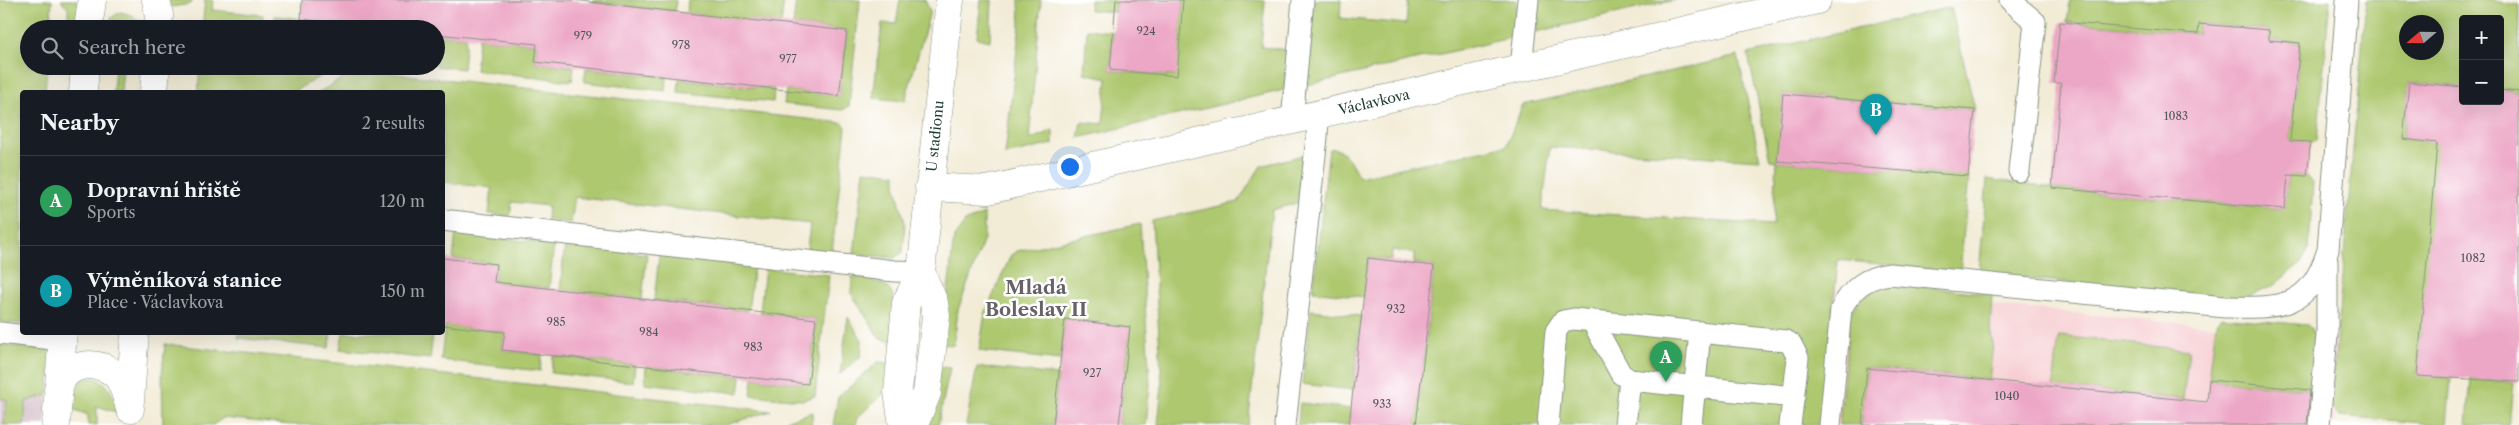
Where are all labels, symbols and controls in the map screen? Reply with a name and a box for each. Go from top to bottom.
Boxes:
north arrow [2399,15,2444,60]
map controls [2459,15,2504,105]
button: + [2459,15,2504,60]
search box [20,20,445,75]
house number: 924 [1136,24,1156,38]
house number: 979 [574,29,592,43]
icon: search [38,34,66,62]
text: Search here [78,36,186,59]
house number: 978 [672,38,690,52]
house number: 977 [779,52,797,66]
button: − [2459,60,2504,105]
street label: Václavkova [1336,85,1412,119]
pin: B [1860,94,1892,135]
street label: U stadionu [922,99,948,173]
house number: 1083 [2164,109,2188,123]
text: Nearby [40,110,119,135]
text: 2 results [362,113,425,133]
your location [1057,154,1083,180]
text: Dopravní hřiště [87,179,241,202]
text: A [50,191,62,211]
text: 120 m [380,191,425,211]
text: Sports [87,202,136,222]
house number: 1082 [2461,251,2485,265]
text: Výměníková stanice [87,269,282,292]
district label: Mladá Boleslav II [985,276,1087,321]
text: B [50,281,62,301]
text: 150 m [380,281,425,301]
text: Place · Václavkova [87,292,223,312]
house number: 932 [1387,302,1405,316]
house number: 985 [547,315,565,329]
house number: 984 [639,325,659,339]
house number: 983 [743,340,763,354]
pin: A [1650,341,1682,382]
house number: 927 [1083,366,1102,380]
house number: 1040 [1995,389,2019,403]
house number: 933 [1373,397,1391,411]

